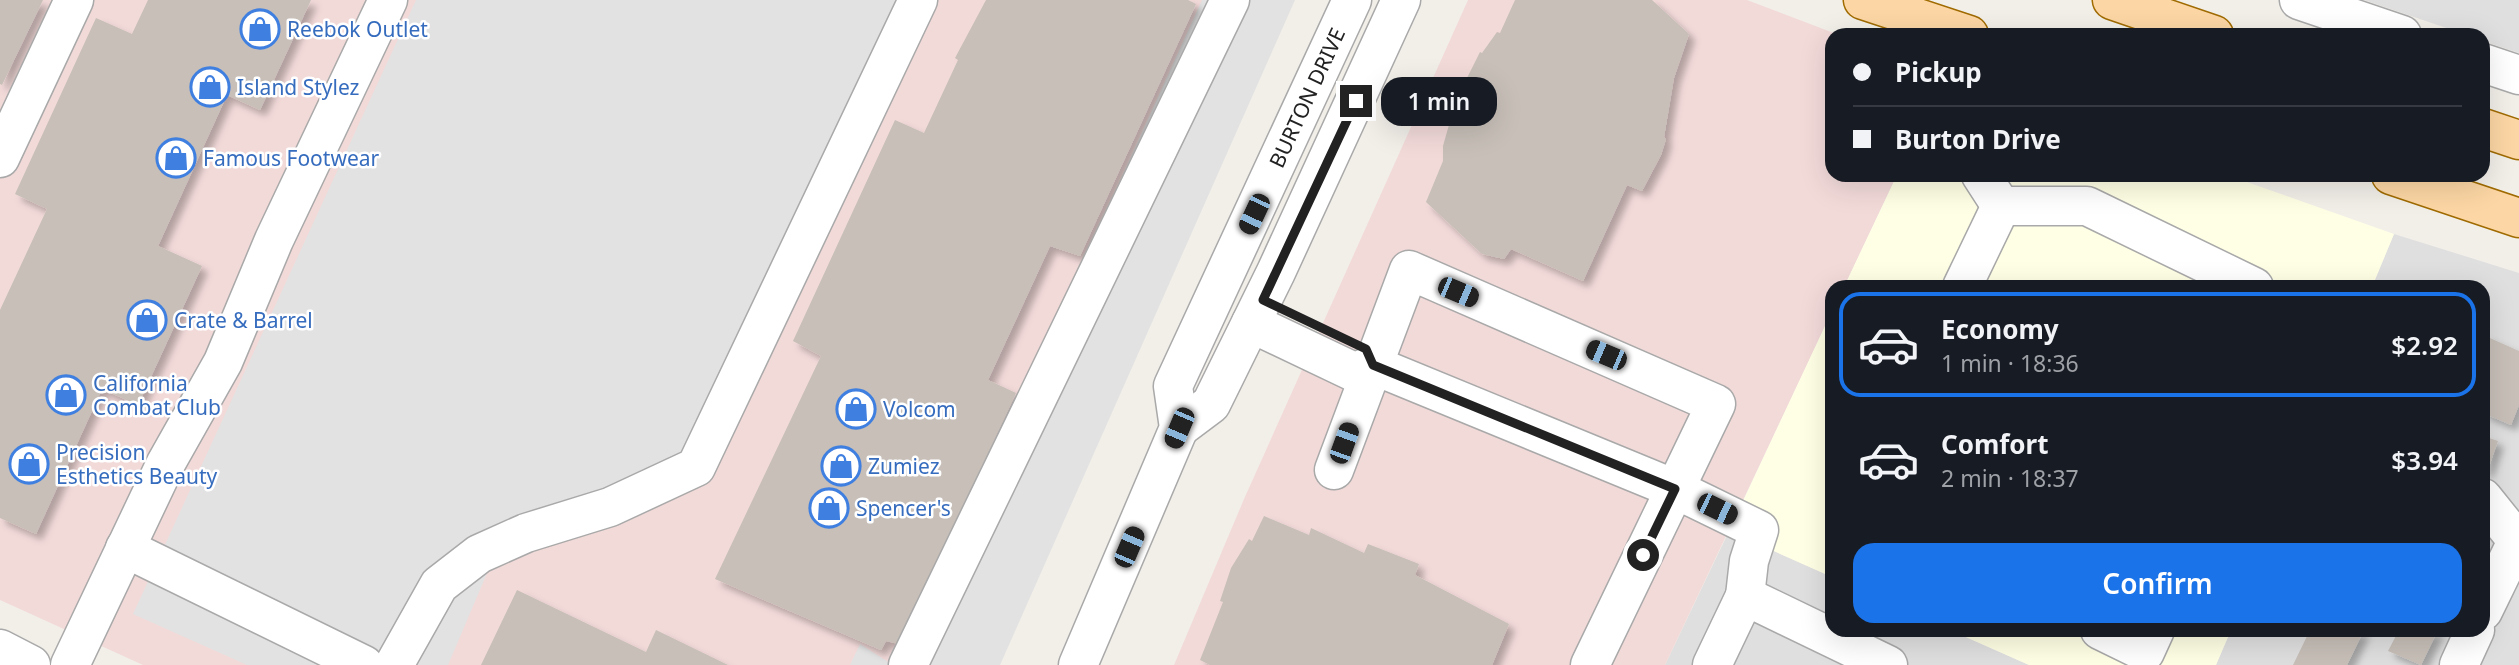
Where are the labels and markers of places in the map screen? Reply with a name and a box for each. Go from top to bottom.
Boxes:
shop icon: Reebok Outlet [239,8,281,50]
place label: Reebok Outlet [287,15,428,43]
shop icon: Island Stylez [189,66,231,108]
place label: Island Stylez [237,73,360,101]
shop icon: Famous Footwear [155,137,197,179]
place label: Famous Footwear [203,144,380,172]
shop icon: Crate & Barrel [126,299,168,341]
place label: Crate & Barrel [174,306,313,334]
place label: California Combat Club [93,369,221,421]
shop icon: California Combat Club [45,374,87,416]
shop icon: Volcom [835,388,877,430]
place label: Volcom [883,395,956,423]
place label: Precision Esthetics Beauty [56,438,218,490]
shop icon: Precision Esthetics Beauty [8,443,50,485]
shop icon: Zumiez [820,445,862,487]
place label: Zumiez [868,452,940,480]
shop icon: Spencer's [808,487,850,529]
place label: Spencer's [856,494,951,522]

